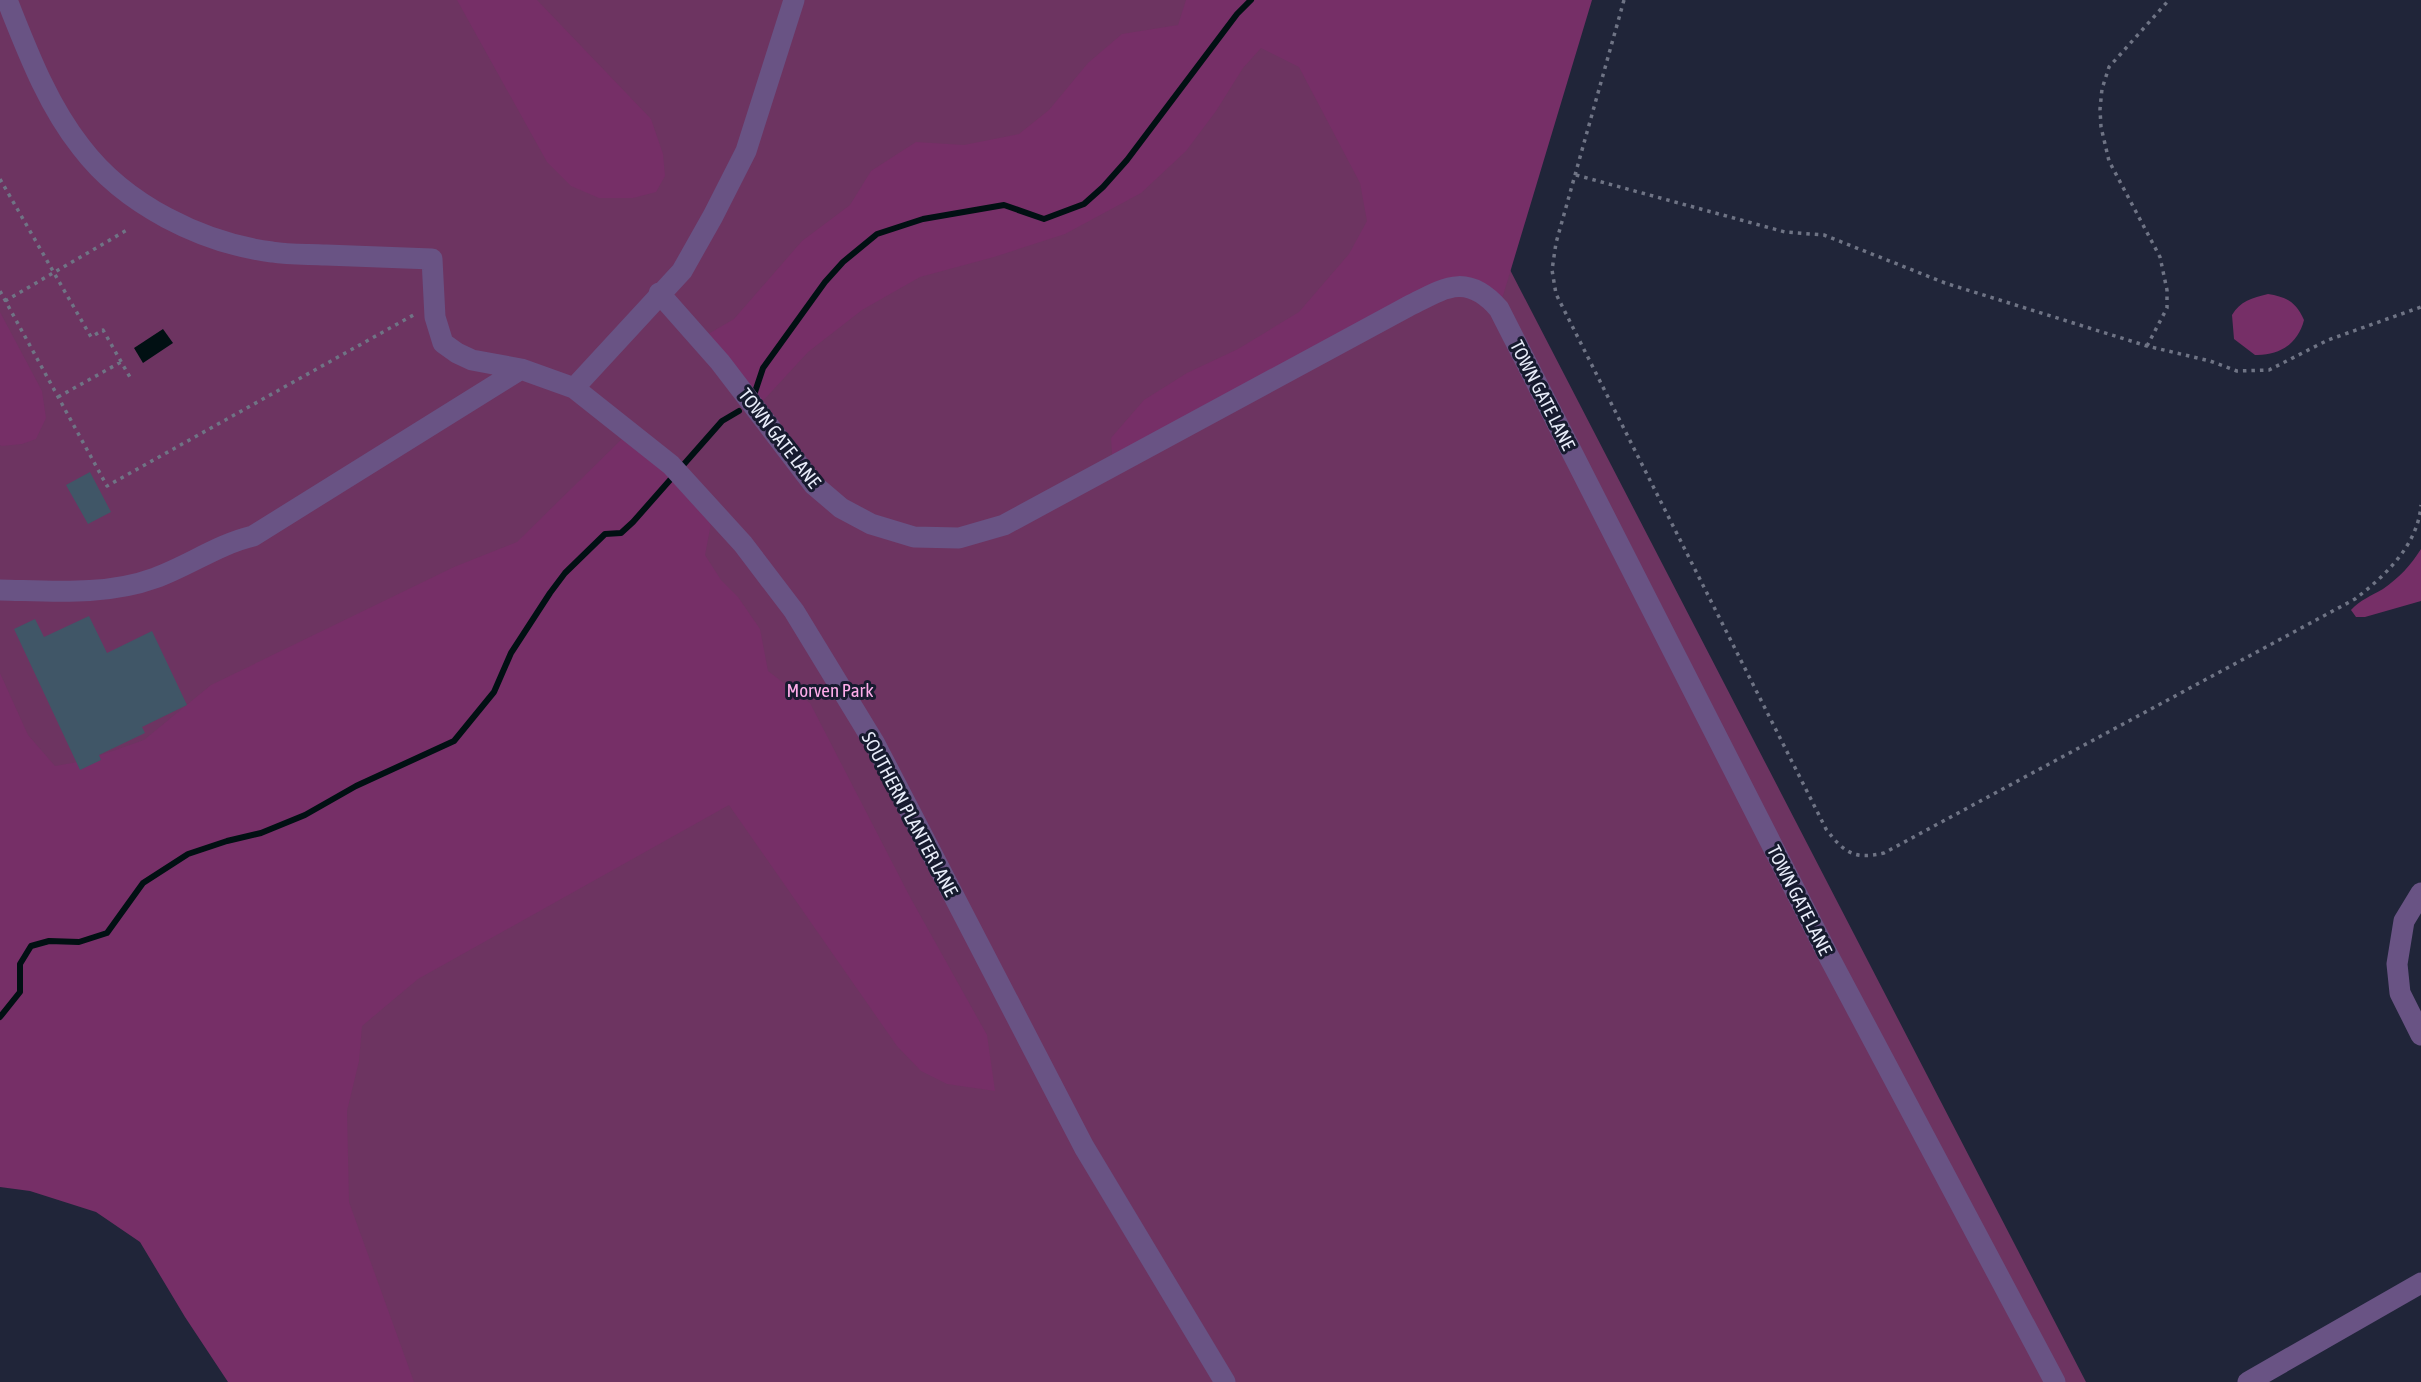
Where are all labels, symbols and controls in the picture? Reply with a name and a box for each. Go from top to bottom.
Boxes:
street label: TOWN GATE LANE [1506,337,1580,453]
street label: TOWN GATE LANE [734,384,826,492]
park label: Morven Park [786,679,874,701]
street label: SOUTHERN PLANTER LANE [857,728,963,900]
street label: TOWN GATE LANE [1763,842,1837,958]

